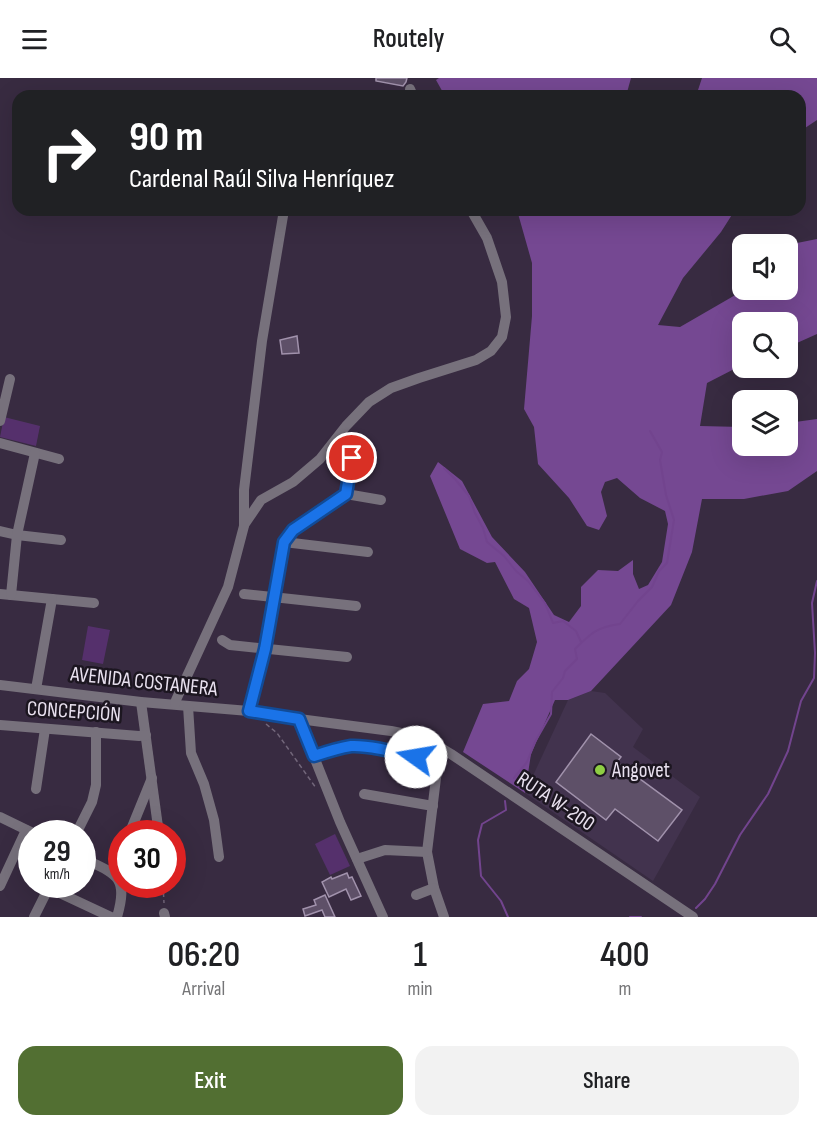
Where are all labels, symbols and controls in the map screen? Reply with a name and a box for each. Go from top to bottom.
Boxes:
icon: menu [18,23,51,56]
text: Routely [373,23,444,55]
icon: search [766,23,799,56]
text: 90 m [129,112,203,163]
icon: right [30,114,108,192]
text: Cardenal Raúl Silva Henríquez [129,163,394,195]
map controls [732,234,798,456]
button: sound [732,234,798,300]
button: search [732,312,798,378]
button: layers [732,390,798,456]
pin [326,432,377,483]
icon: arrive [335,441,368,474]
street label: AVENIDA COSTANERA [68,661,220,702]
street label: CONCEPCIÓN [26,696,122,727]
position arrow [384,725,448,789]
place label: Angovet [611,758,670,783]
marker: Angovet [593,763,607,777]
street label: RUTA W-200 [512,766,599,836]
speed limit sign: 30 [108,820,186,898]
text: 29 [43,834,71,870]
text: km/h [44,865,70,884]
text: 06:20 [167,934,240,977]
text: 1 [413,934,427,977]
text: 400 [600,934,650,977]
text: Arrival [182,977,225,1001]
text: min [408,977,433,1001]
text: m [618,977,631,1001]
button: Exit [18,1046,403,1115]
button: Share [415,1046,799,1115]

